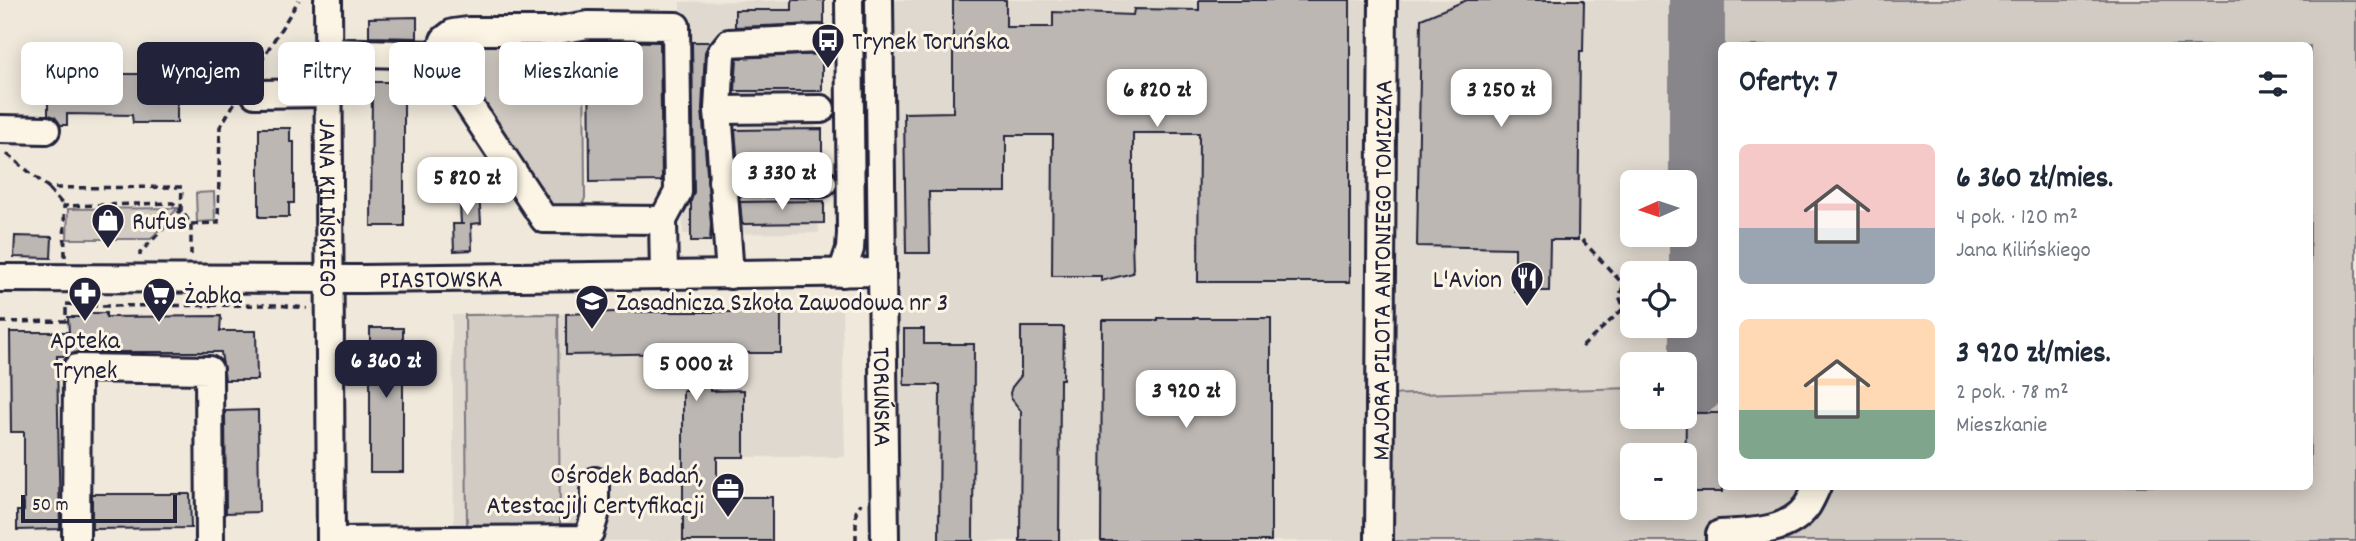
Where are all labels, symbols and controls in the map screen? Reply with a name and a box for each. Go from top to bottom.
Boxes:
bus stop icon: Trynek Toruńska [809,21,847,70]
place label: Trynek Toruńska [852,25,1010,62]
chip: Kupno [21,42,123,105]
chip: Wynajem [137,42,264,105]
chip: Filtry [278,42,375,105]
chip: Nowe [389,42,485,105]
chip: Mieszkanie [499,42,643,105]
text: Oferty: 7 [1739,63,1838,106]
icon: filters [2254,65,2292,103]
pin: 6 820 zł [1085,69,1229,129]
pin: 3 250 zł [1429,69,1573,129]
text: 6 820 zł [1123,75,1191,108]
text: 3 250 zł [1467,75,1535,108]
street label: MAJORA PILOTA ANTONIEGO TOMICZKA [1365,79,1404,461]
street label: JANA KILIŃSKIEGO [307,118,345,298]
pin: 3 330 zł [710,152,854,212]
pin: 5 820 zł [395,158,539,217]
text: 3 330 zł [748,158,816,191]
text: 6 360 zł/mies. [1956,159,2113,202]
text: 5 820 zł [433,163,501,196]
north arrow [1620,170,1698,247]
map controls [1620,170,1697,520]
icon: home [1795,172,1879,256]
shop icon: Rufus [89,201,127,250]
text: 4 pok. · 120 m² [1956,202,2078,235]
place label: Rufus [132,205,187,242]
text: Jana Kilińskiego [1956,235,2091,268]
restaurant icon: L'Avion [1508,259,1546,308]
button: locate [1620,261,1697,338]
street label: PIASTOWSKA [379,262,503,301]
place label: L'Avion [1433,263,1502,300]
pharmacy icon: Apteka Trynek [66,274,104,323]
supermarket icon: Żabka [140,275,178,324]
place label: Żabka [184,279,243,316]
school or university icon: Zasadnicza Szkoła Zawodowa nr 3 [573,282,611,331]
place label: Zasadnicza Szkoła Zawodowa nr 3 [616,286,948,323]
place label: Apteka Trynek [50,324,121,391]
text: 3 920 zł/mies. [1956,334,2111,377]
pin: 6 360 zł [314,340,458,400]
pin: 5 000 zł [624,344,768,403]
text: 6 360 zł [351,346,421,379]
street label: TORUŃSKA [861,347,899,447]
icon: home [1795,347,1879,431]
text: 5 000 zł [659,349,733,382]
button: + [1620,352,1697,429]
pin: 3 920 zł [1114,370,1258,430]
text: 3 920 zł [1152,376,1220,409]
text: 2 pok. · 78 m² [1956,377,2069,410]
text: Mieszkanie [1956,410,2047,443]
button: − [1620,443,1697,520]
place label: Ośrodek Badań, Atestacji i Certyfikacji [486,459,704,526]
office icon: Ośrodek Badań, Atestacji i Certyfikacji [709,470,747,519]
scale bar [21,492,177,524]
text: 50 m [32,493,69,520]

